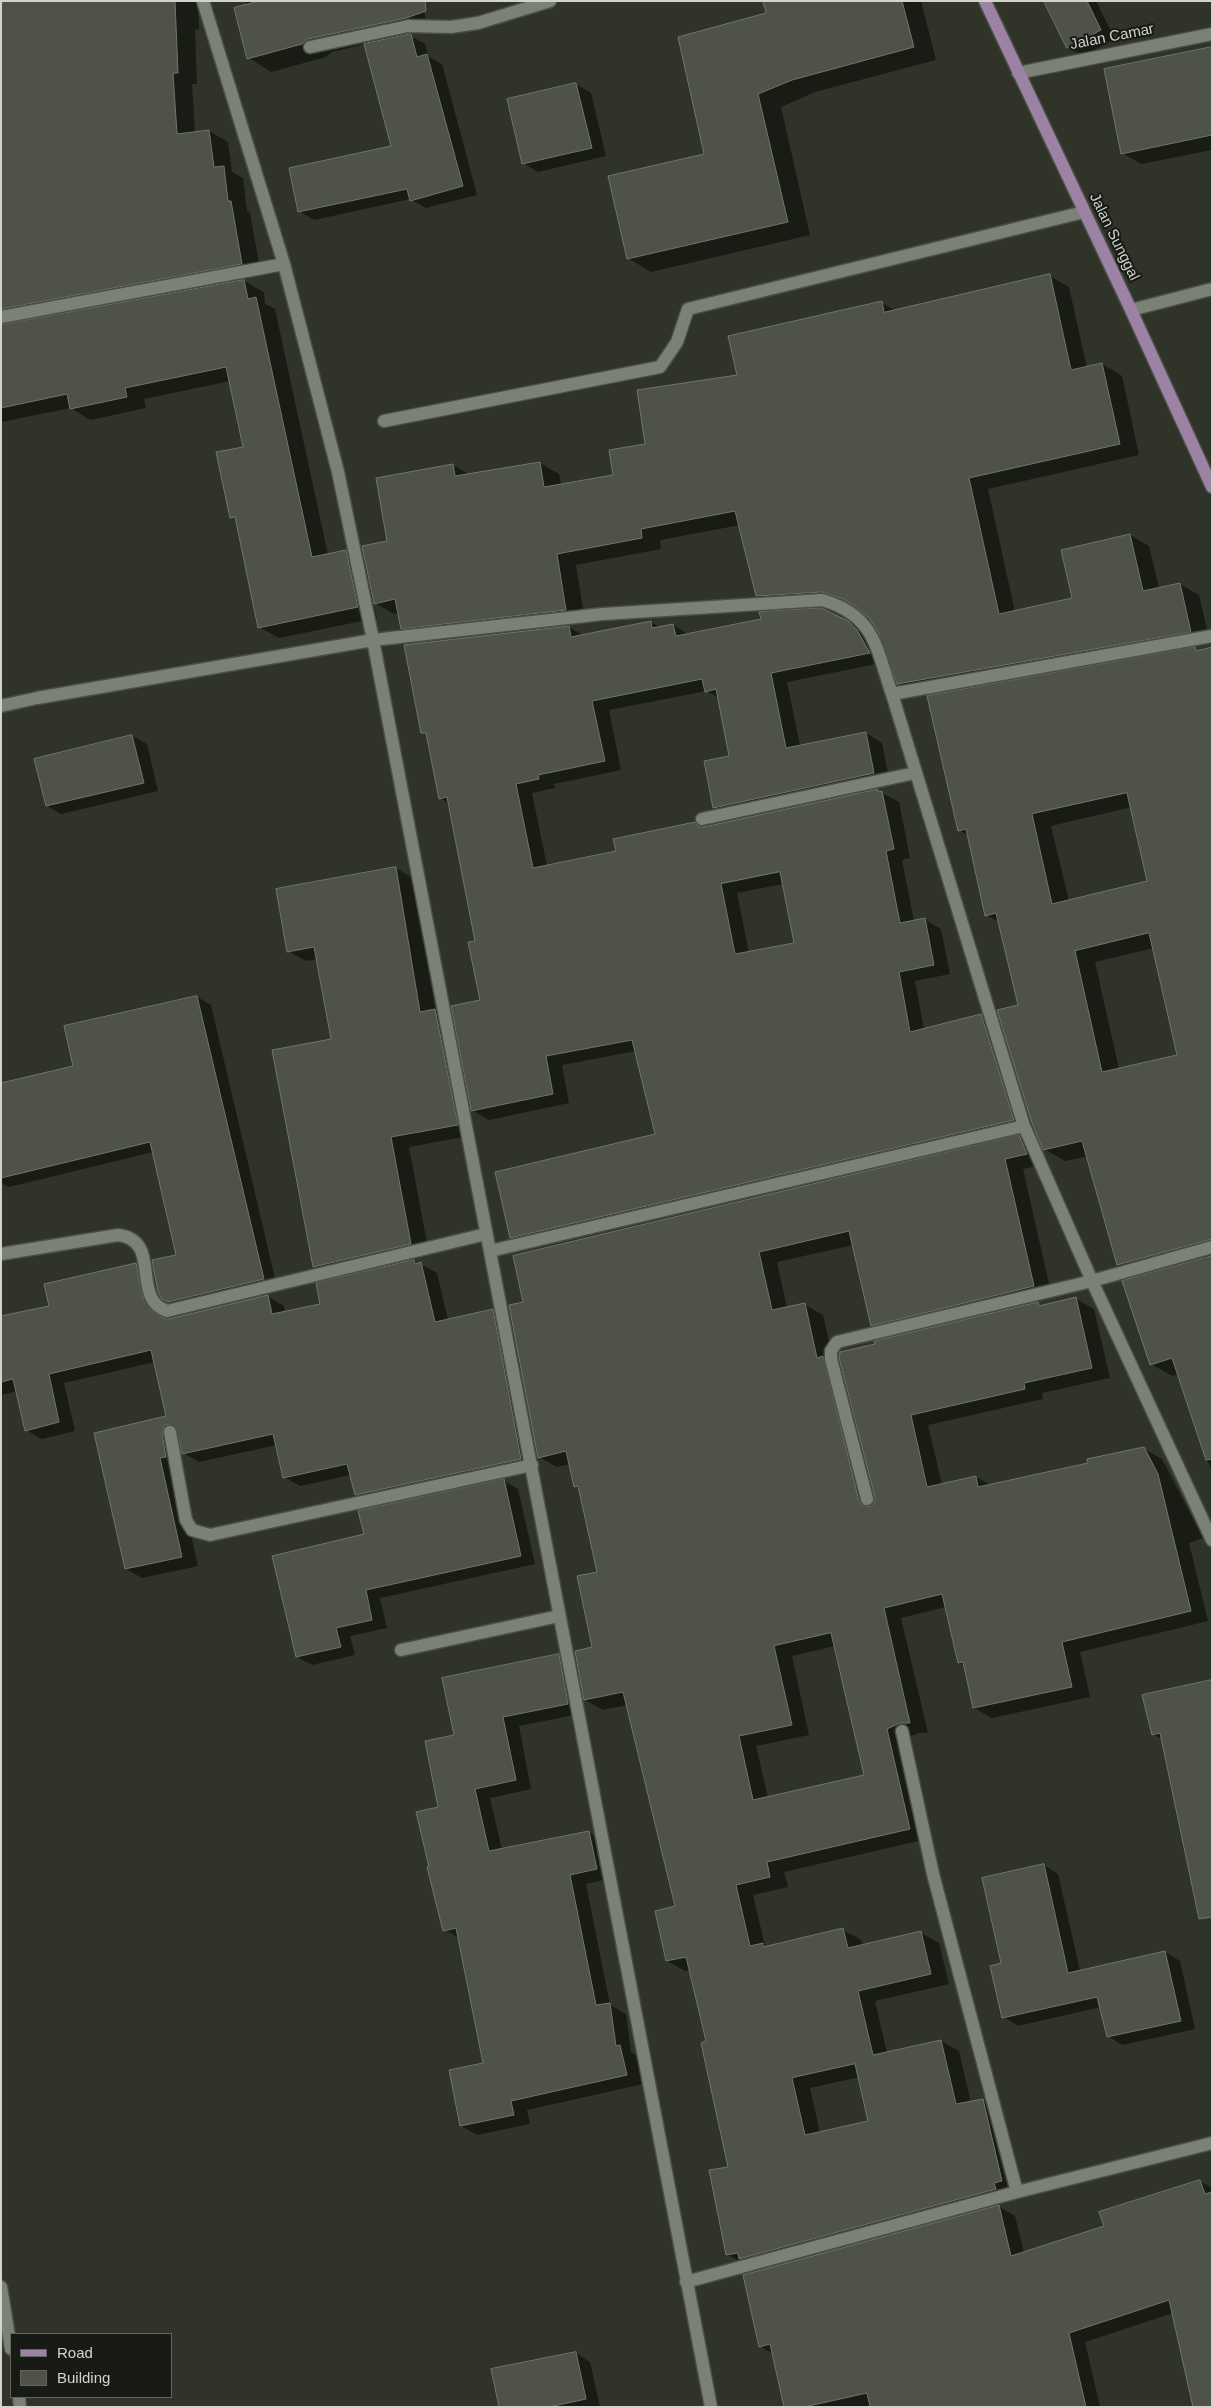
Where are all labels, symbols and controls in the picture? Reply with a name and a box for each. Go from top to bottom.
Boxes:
street label: Jalan Camar [1069,20,1155,54]
street label: Jalan Sunggal [1085,190,1143,284]
legend [10,2333,172,2398]
text: Road [57,2344,93,2361]
text: Building [57,2369,110,2386]

